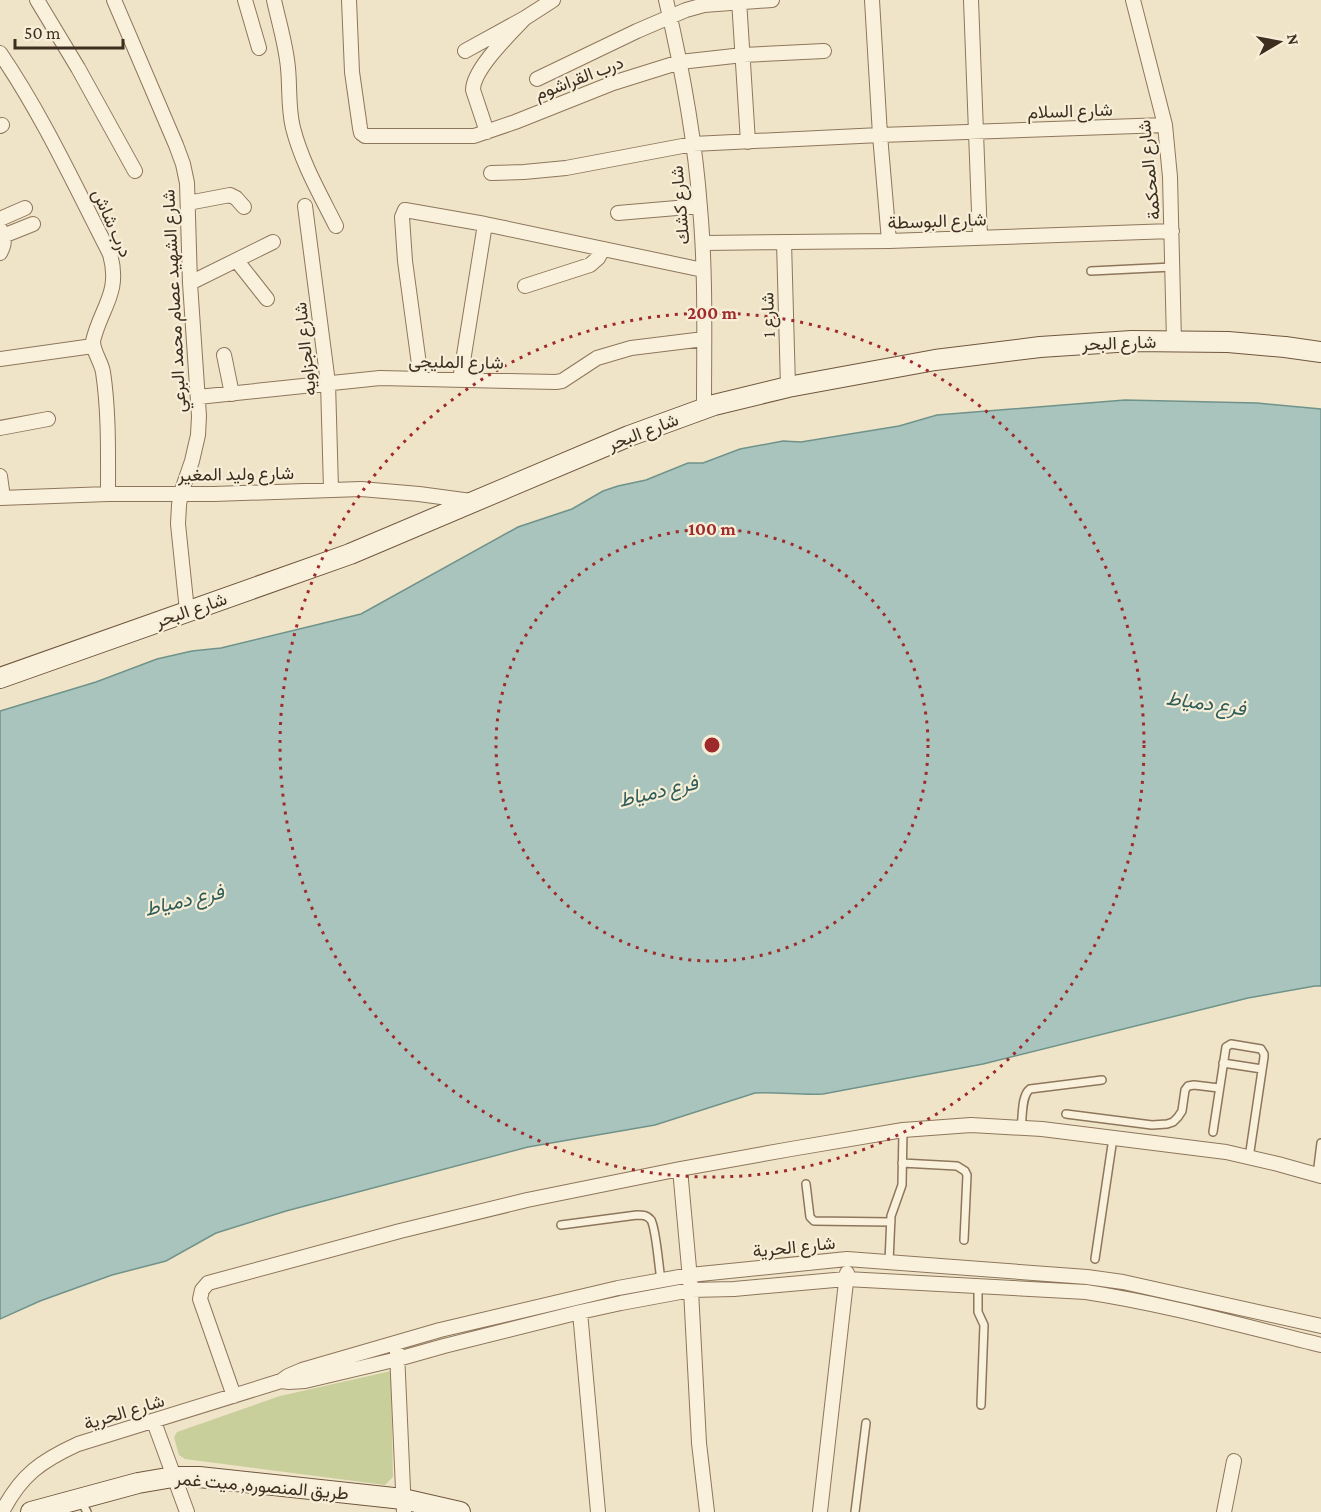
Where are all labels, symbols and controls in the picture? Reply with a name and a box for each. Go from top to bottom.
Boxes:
scale bar [15,12,123,50]
north arrow [1249,12,1309,72]
text: 50 m [24,23,61,43]
text: N [1284,33,1303,46]
street label: درب القراشوم [532,52,627,106]
street label: شارع السلام [1027,100,1113,124]
street label: شارع المحكمة [1134,119,1166,221]
street label: شارع كشك [667,165,695,245]
street label: درب شاش [87,186,136,261]
street label: شارع الشهيد عصام محمد البرعي [158,189,195,413]
street label: شارع البوسطة [887,209,987,235]
street label: شارع 1 [757,292,781,338]
street label: شارع الجزاويه [290,301,322,397]
text: 200 m [687,303,738,323]
street label: شارع البحر [1080,332,1157,356]
street label: شارع المليجى [408,351,504,375]
street label: شارع البحر [604,409,682,457]
street label: شارع وليد المغير [177,463,294,487]
text: 100 m [688,519,736,539]
street label: شارع البحر [152,588,230,634]
water label: فرع دمياط [1164,687,1248,723]
centre of rings [702,735,722,755]
water label: فرع دمياط [616,771,701,814]
water label: فرع دمياط [142,880,227,923]
street label: شارع الحرية [752,1233,837,1263]
street label: شارع الحرية [81,1390,167,1436]
street label: طريق المنصوره, ميت غمر [173,1468,350,1505]

